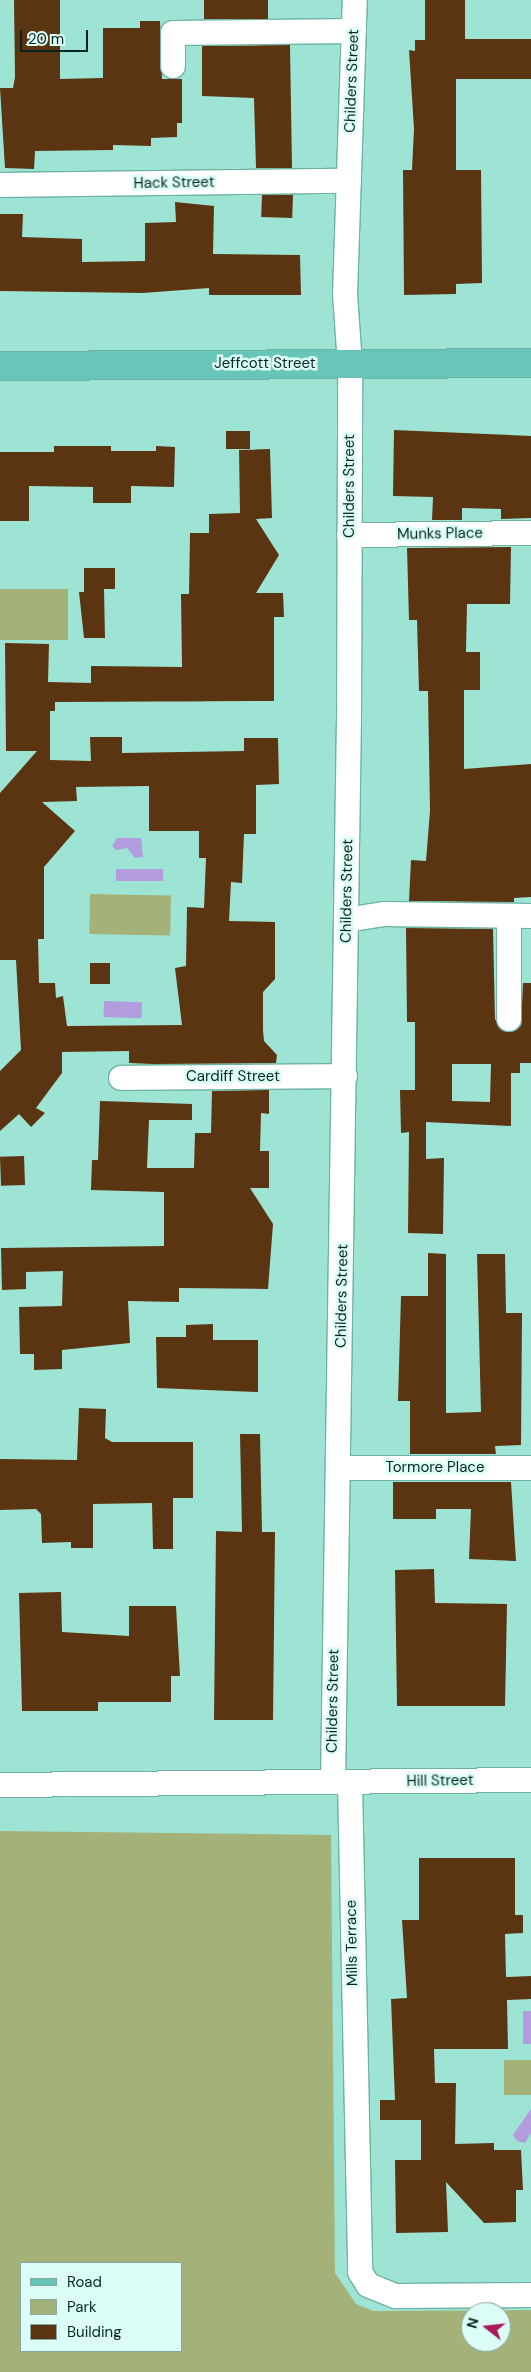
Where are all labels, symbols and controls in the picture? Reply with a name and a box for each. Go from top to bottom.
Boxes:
scale bar [22,20,90,52]
text: 20 m [28,29,64,49]
street label: Childers Street [341,29,363,133]
street label: Hack Street [133,173,215,193]
street label: Jeffcott Street [214,355,316,373]
street label: Childers Street [341,434,359,538]
street label: Munks Place [397,524,483,544]
street label: Childers Street [337,839,357,943]
street label: Cardiff Street [186,1068,280,1086]
street label: Childers Street [332,1244,352,1348]
street label: Tormore Place [386,1459,484,1477]
street label: Childers Street [323,1649,343,1753]
street label: Hill Street [406,1771,474,1791]
street label: Mills Terrace [342,1900,362,1986]
legend [20,2262,182,2352]
text: Road [67,2272,102,2292]
text: Park [67,2297,97,2317]
north arrow [461,2302,511,2352]
text: N [462,2316,483,2331]
text: Building [67,2322,122,2342]

